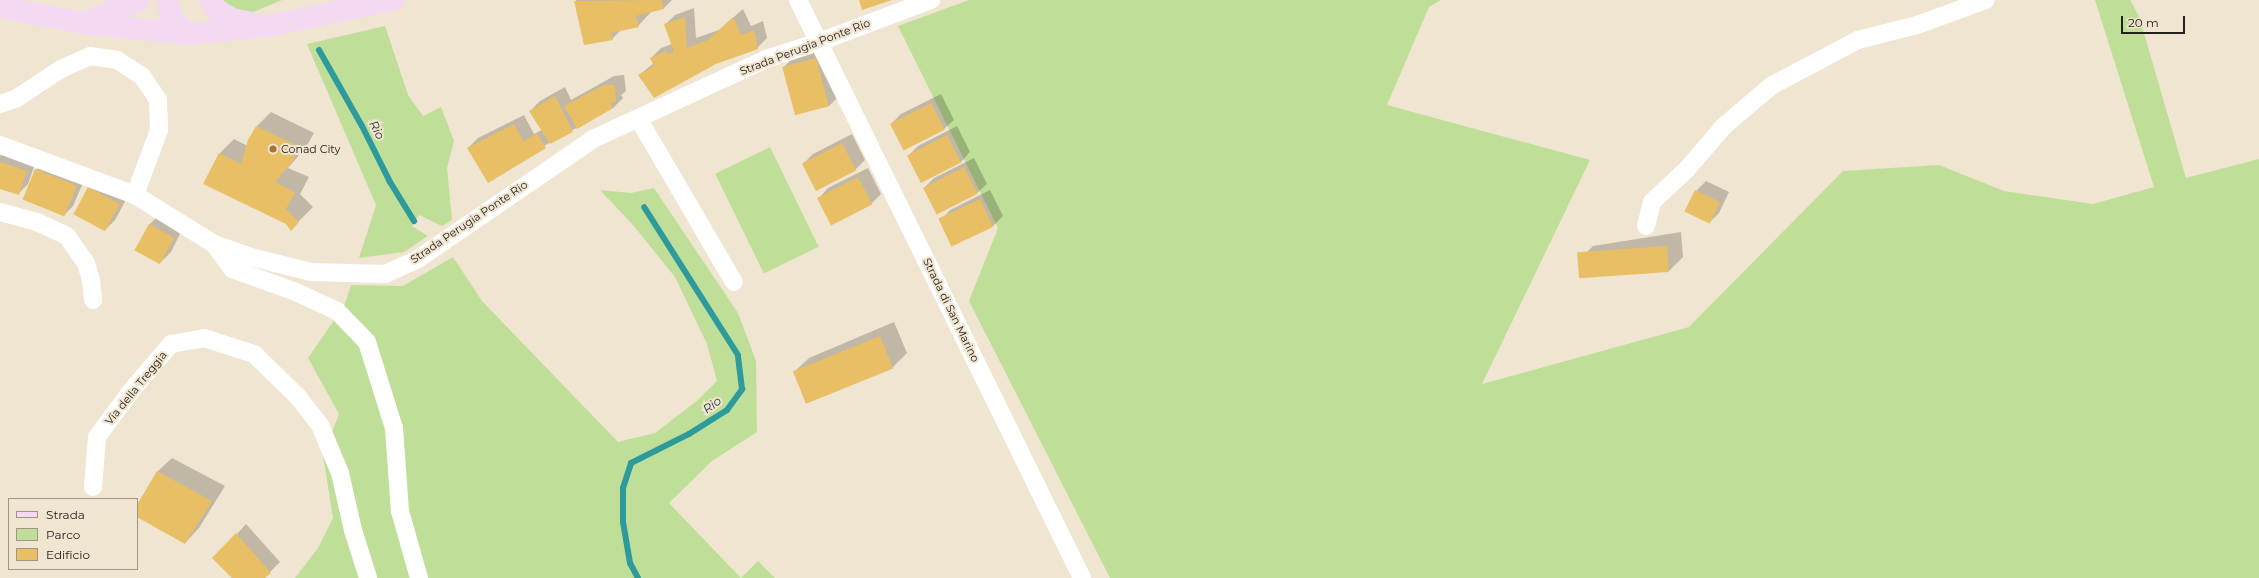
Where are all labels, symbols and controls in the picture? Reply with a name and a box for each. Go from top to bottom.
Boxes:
scale bar [2123,8,2187,34]
text: 20 m [2128,15,2159,30]
street label: Strada Perugia Ponte Rio [738,16,872,78]
water label: Rio [366,118,388,142]
place label: Conad City [281,142,340,156]
marker: Conad City [268,144,278,154]
street label: Strada Perugia Ponte Rio [408,178,530,266]
street label: Strada di San Marino [920,256,982,364]
street label: Via della Treggia [102,349,170,427]
water label: Rio [700,393,724,417]
legend [8,498,138,570]
text: Strada [46,507,85,522]
text: Parco [46,527,80,542]
text: Edificio [46,547,90,562]

